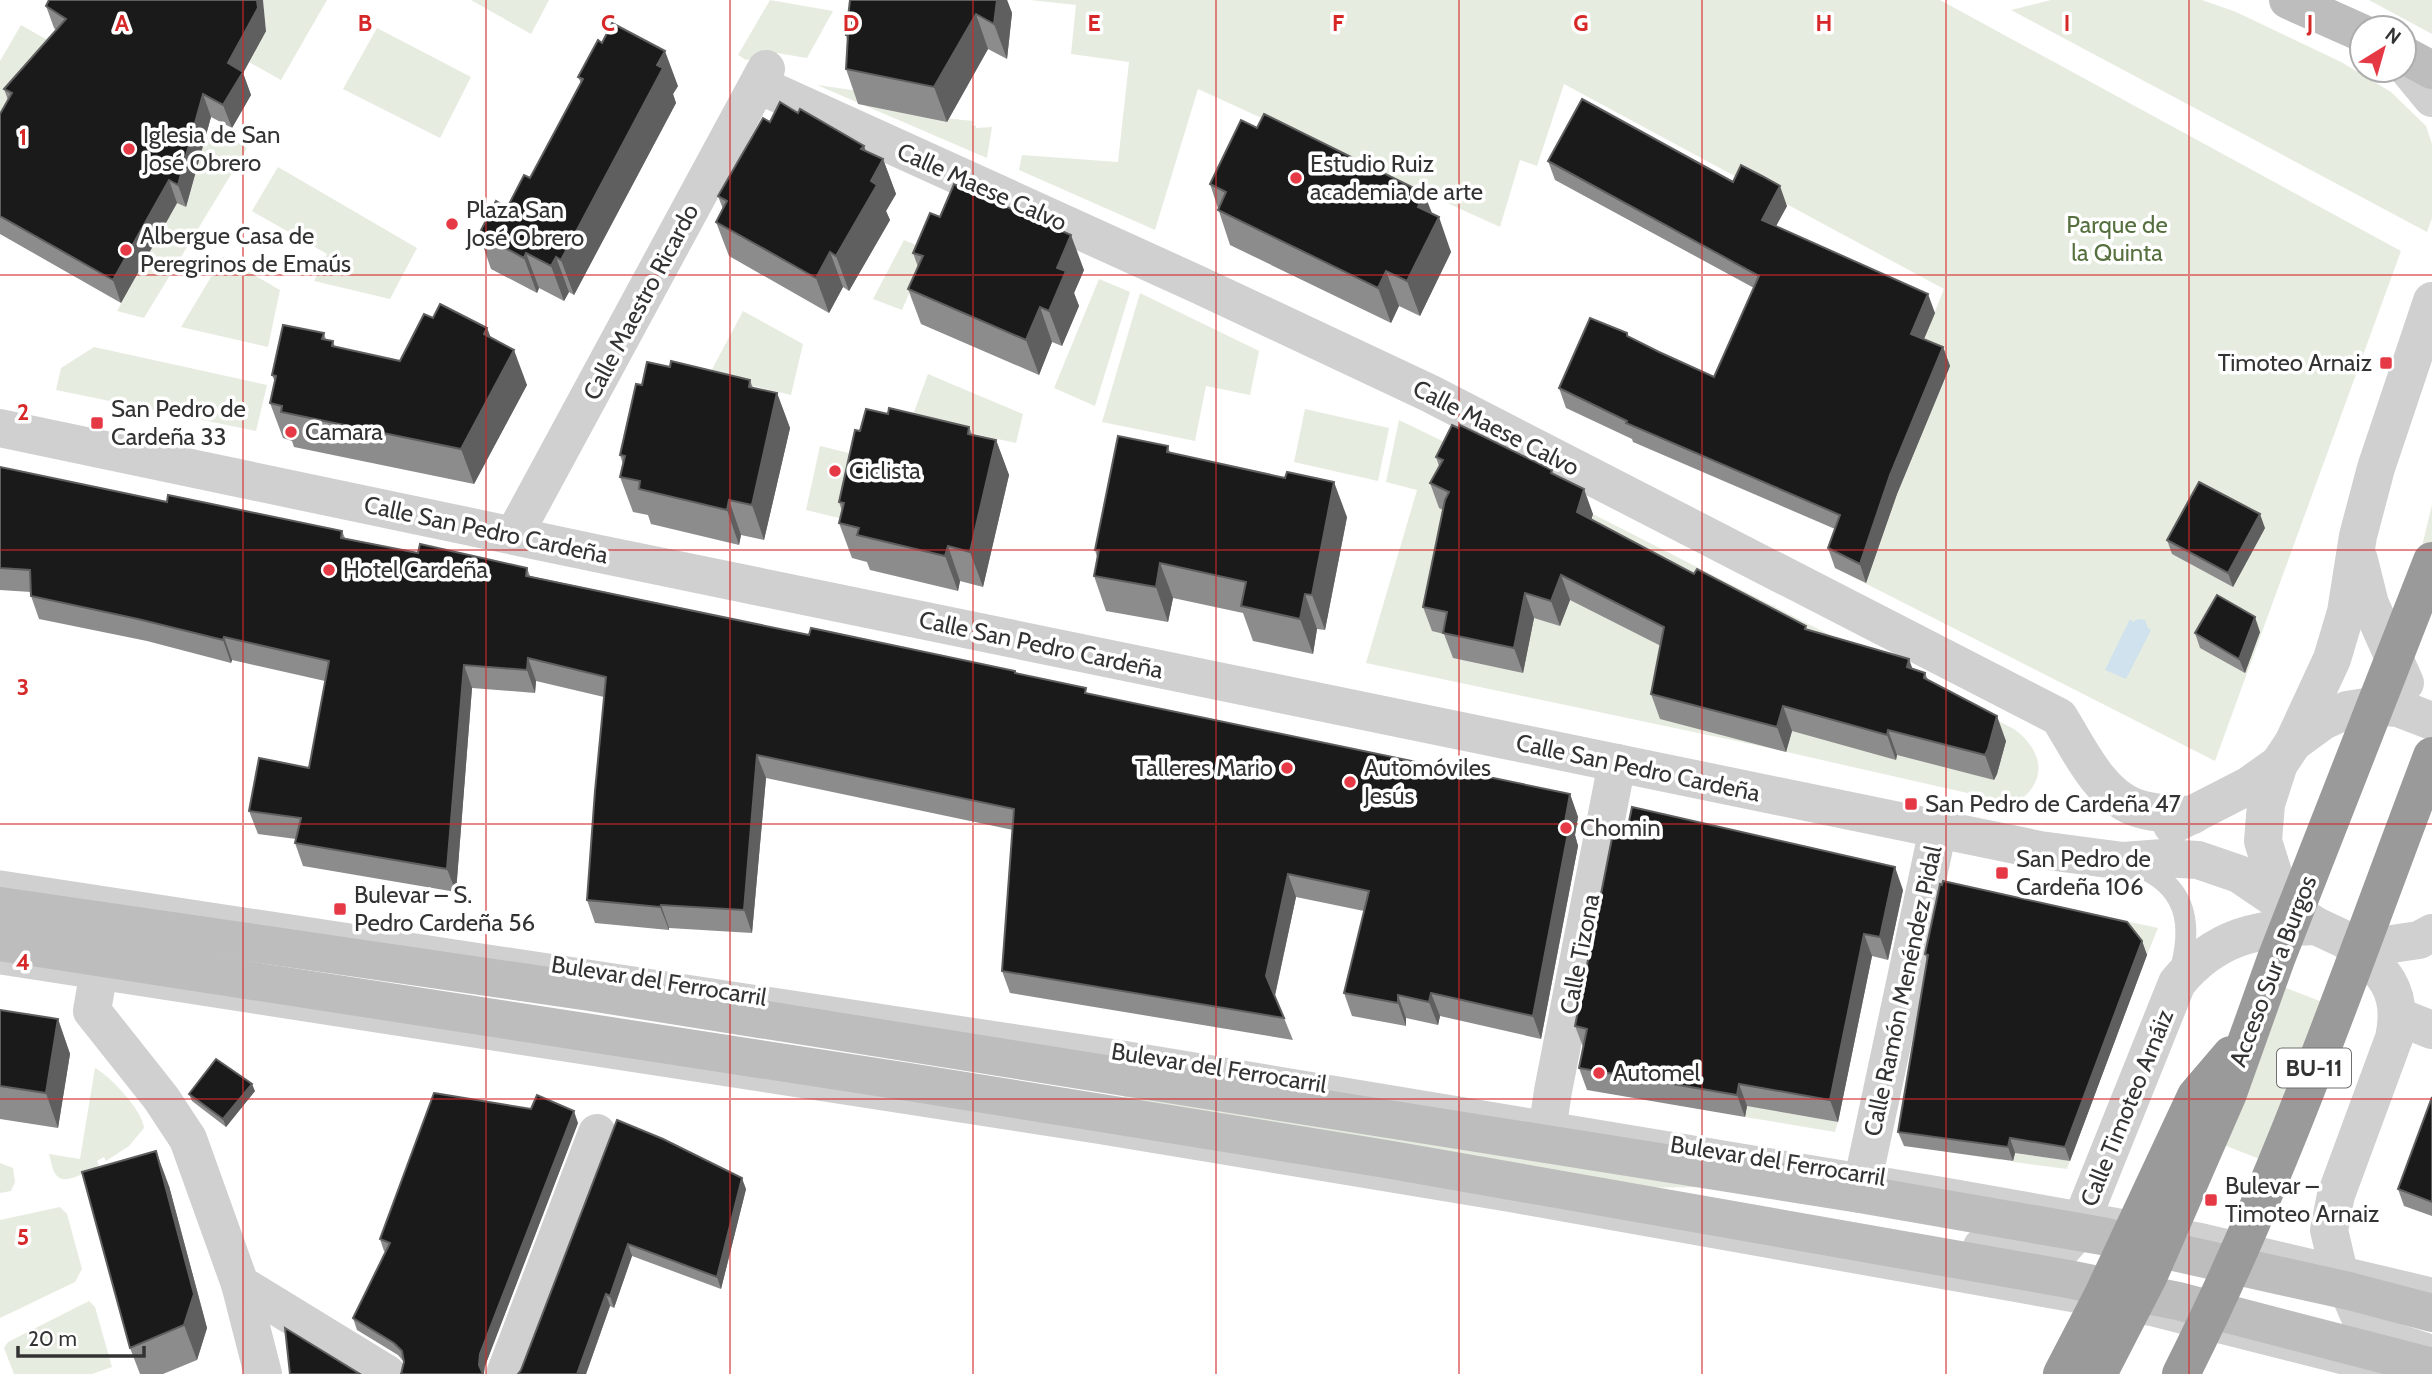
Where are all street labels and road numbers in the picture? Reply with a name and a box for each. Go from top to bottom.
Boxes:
street label: Calle Maese Calvo [893,136,1071,237]
street label: Calle Maestro Ricardo [577,199,705,405]
street label: Calle Maese Calvo [1408,373,1584,482]
street label: Calle San Pedro Cardeña [362,489,611,570]
street label: Calle San Pedro Cardeña [917,604,1166,685]
street label: Calle San Pedro Cardeña [1514,727,1763,808]
street label: Calle Ramón Menéndez Pidal [1858,843,1948,1139]
street label: Acceso Sur a Burgos [2223,871,2322,1071]
street label: Calle Tizona [1554,891,1605,1017]
street label: Bulevar del Ferrocarril [549,949,769,1012]
street label: Calle Timoteo Arnáiz [2074,1005,2179,1210]
street label: Bulevar del Ferrocarril [1109,1036,1329,1099]
road number: BU-11 [2277,1049,2351,1088]
street label: Bulevar del Ferrocarril [1668,1129,1888,1192]

